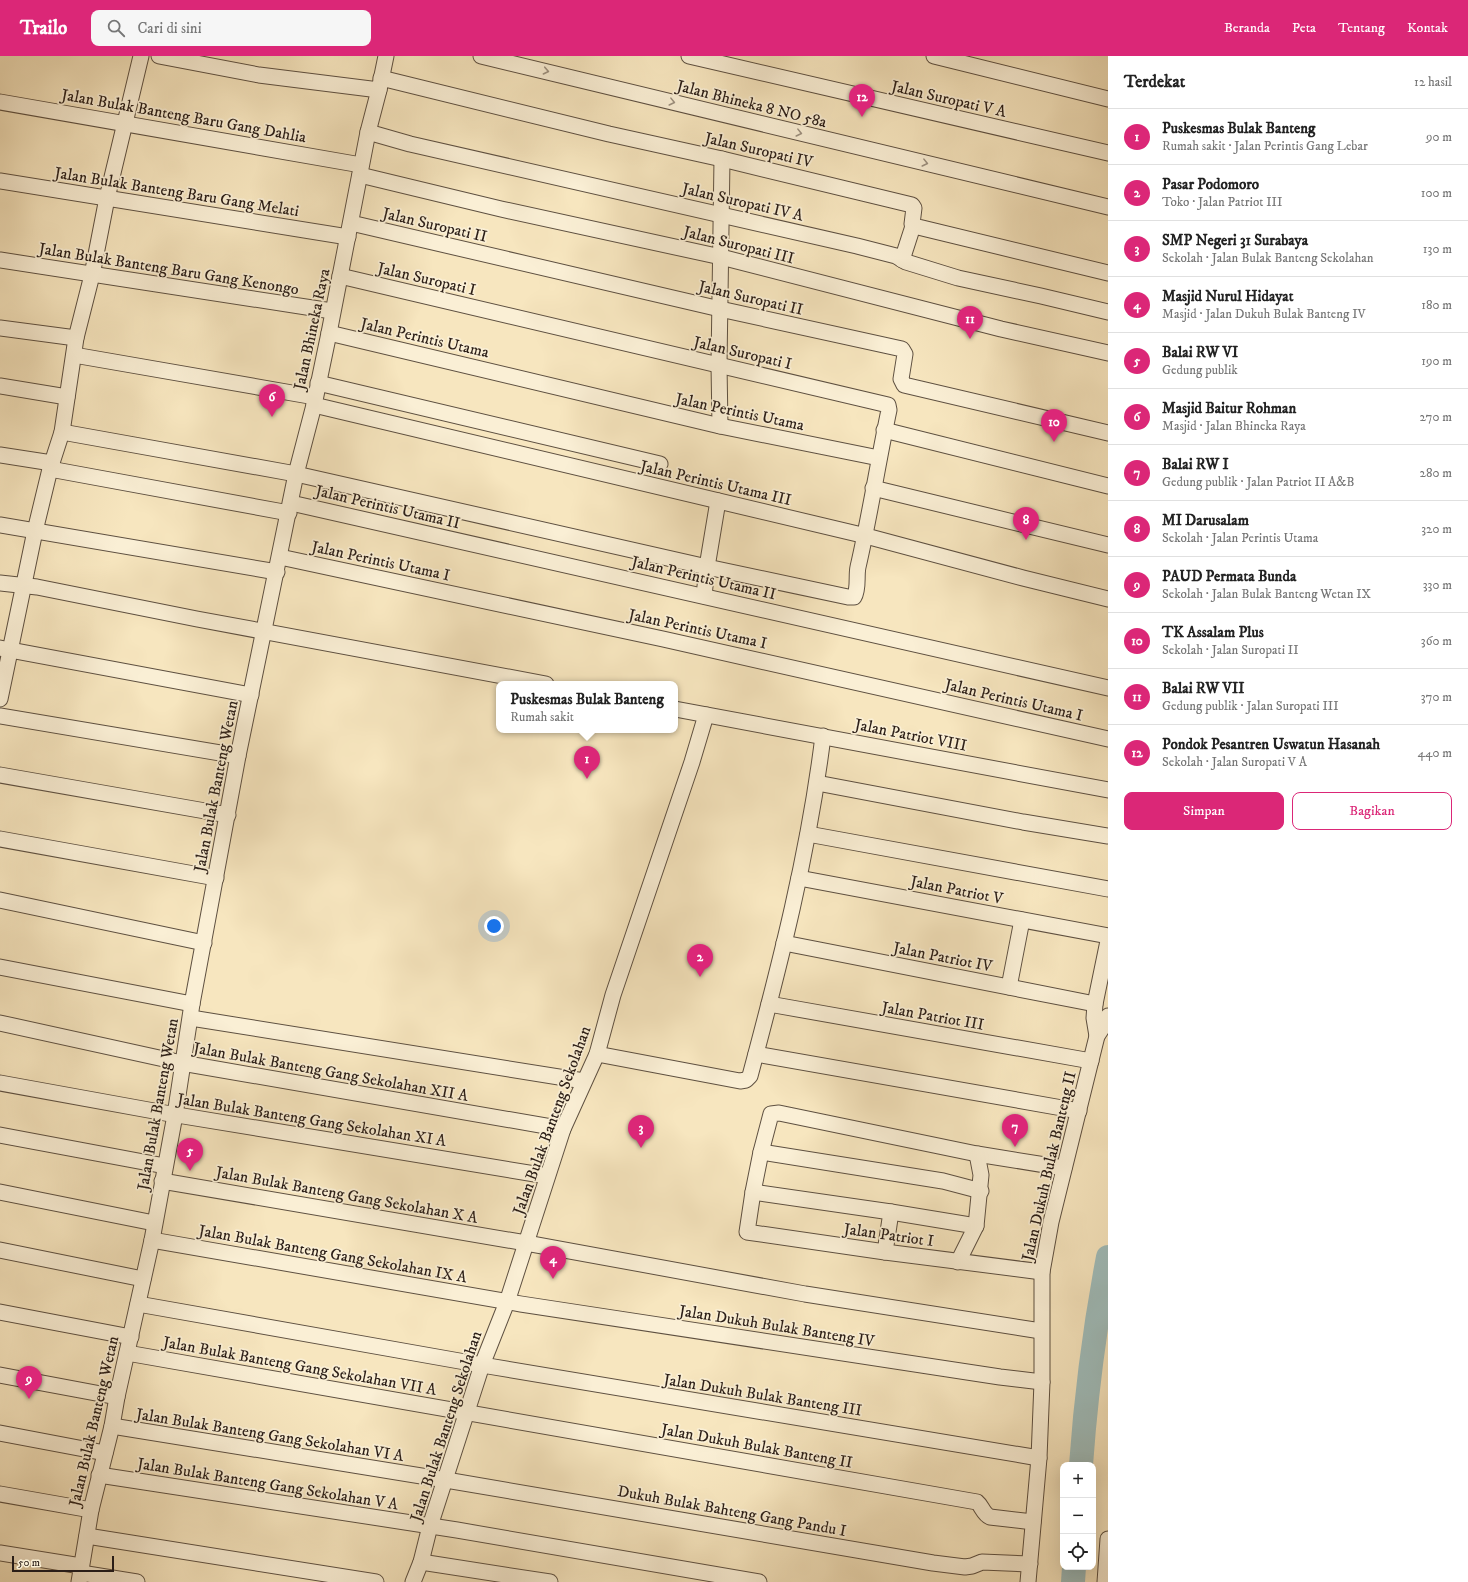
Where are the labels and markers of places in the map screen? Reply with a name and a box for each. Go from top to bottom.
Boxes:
pin: 12 [849,84,875,117]
pin: 11 [957,306,983,339]
pin: 6 [259,384,285,417]
pin: 10 [1041,409,1067,442]
pin: 8 [1013,507,1039,540]
pin: 1 [574,746,600,779]
pin: 2 [687,944,713,977]
pin: 7 [1002,1114,1028,1147]
pin: 3 [628,1115,654,1148]
pin: 5 [177,1138,203,1171]
pin: 4 [540,1246,566,1279]
pin: 9 [16,1366,42,1399]

